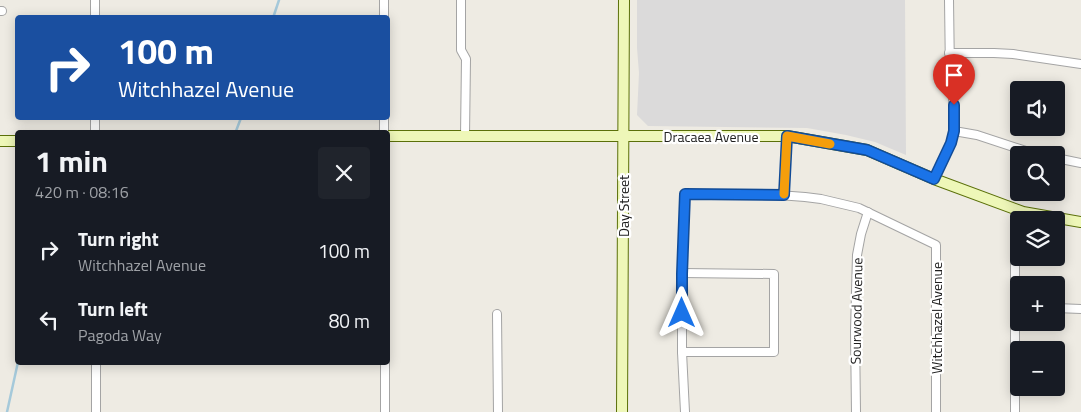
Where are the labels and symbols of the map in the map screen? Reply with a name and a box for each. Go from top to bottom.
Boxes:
pin [933,54,975,105]
street label: Dracaea Avenue [664,126,758,147]
street label: Day Street [613,175,634,237]
street label: Sourwood Avenue [845,257,867,365]
street label: Witchhazel Avenue [926,262,947,374]
position arrow [655,286,707,338]

